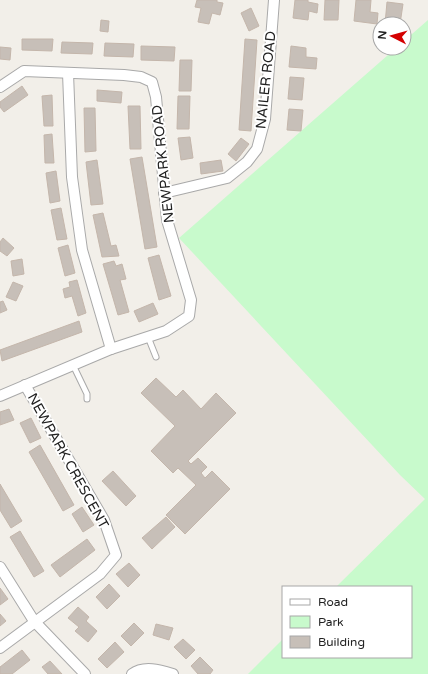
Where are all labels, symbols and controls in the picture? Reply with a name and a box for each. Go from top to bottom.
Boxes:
north arrow [372,16,412,56]
street label: NAILER ROAD [252,30,280,130]
text: N [376,30,389,40]
street label: NEWPARK ROAD [148,104,178,224]
street label: NEWPARK CRESCENT [24,390,113,532]
legend [282,586,412,658]
text: Road [318,595,348,609]
text: Park [318,615,344,629]
text: Building [318,635,365,649]

